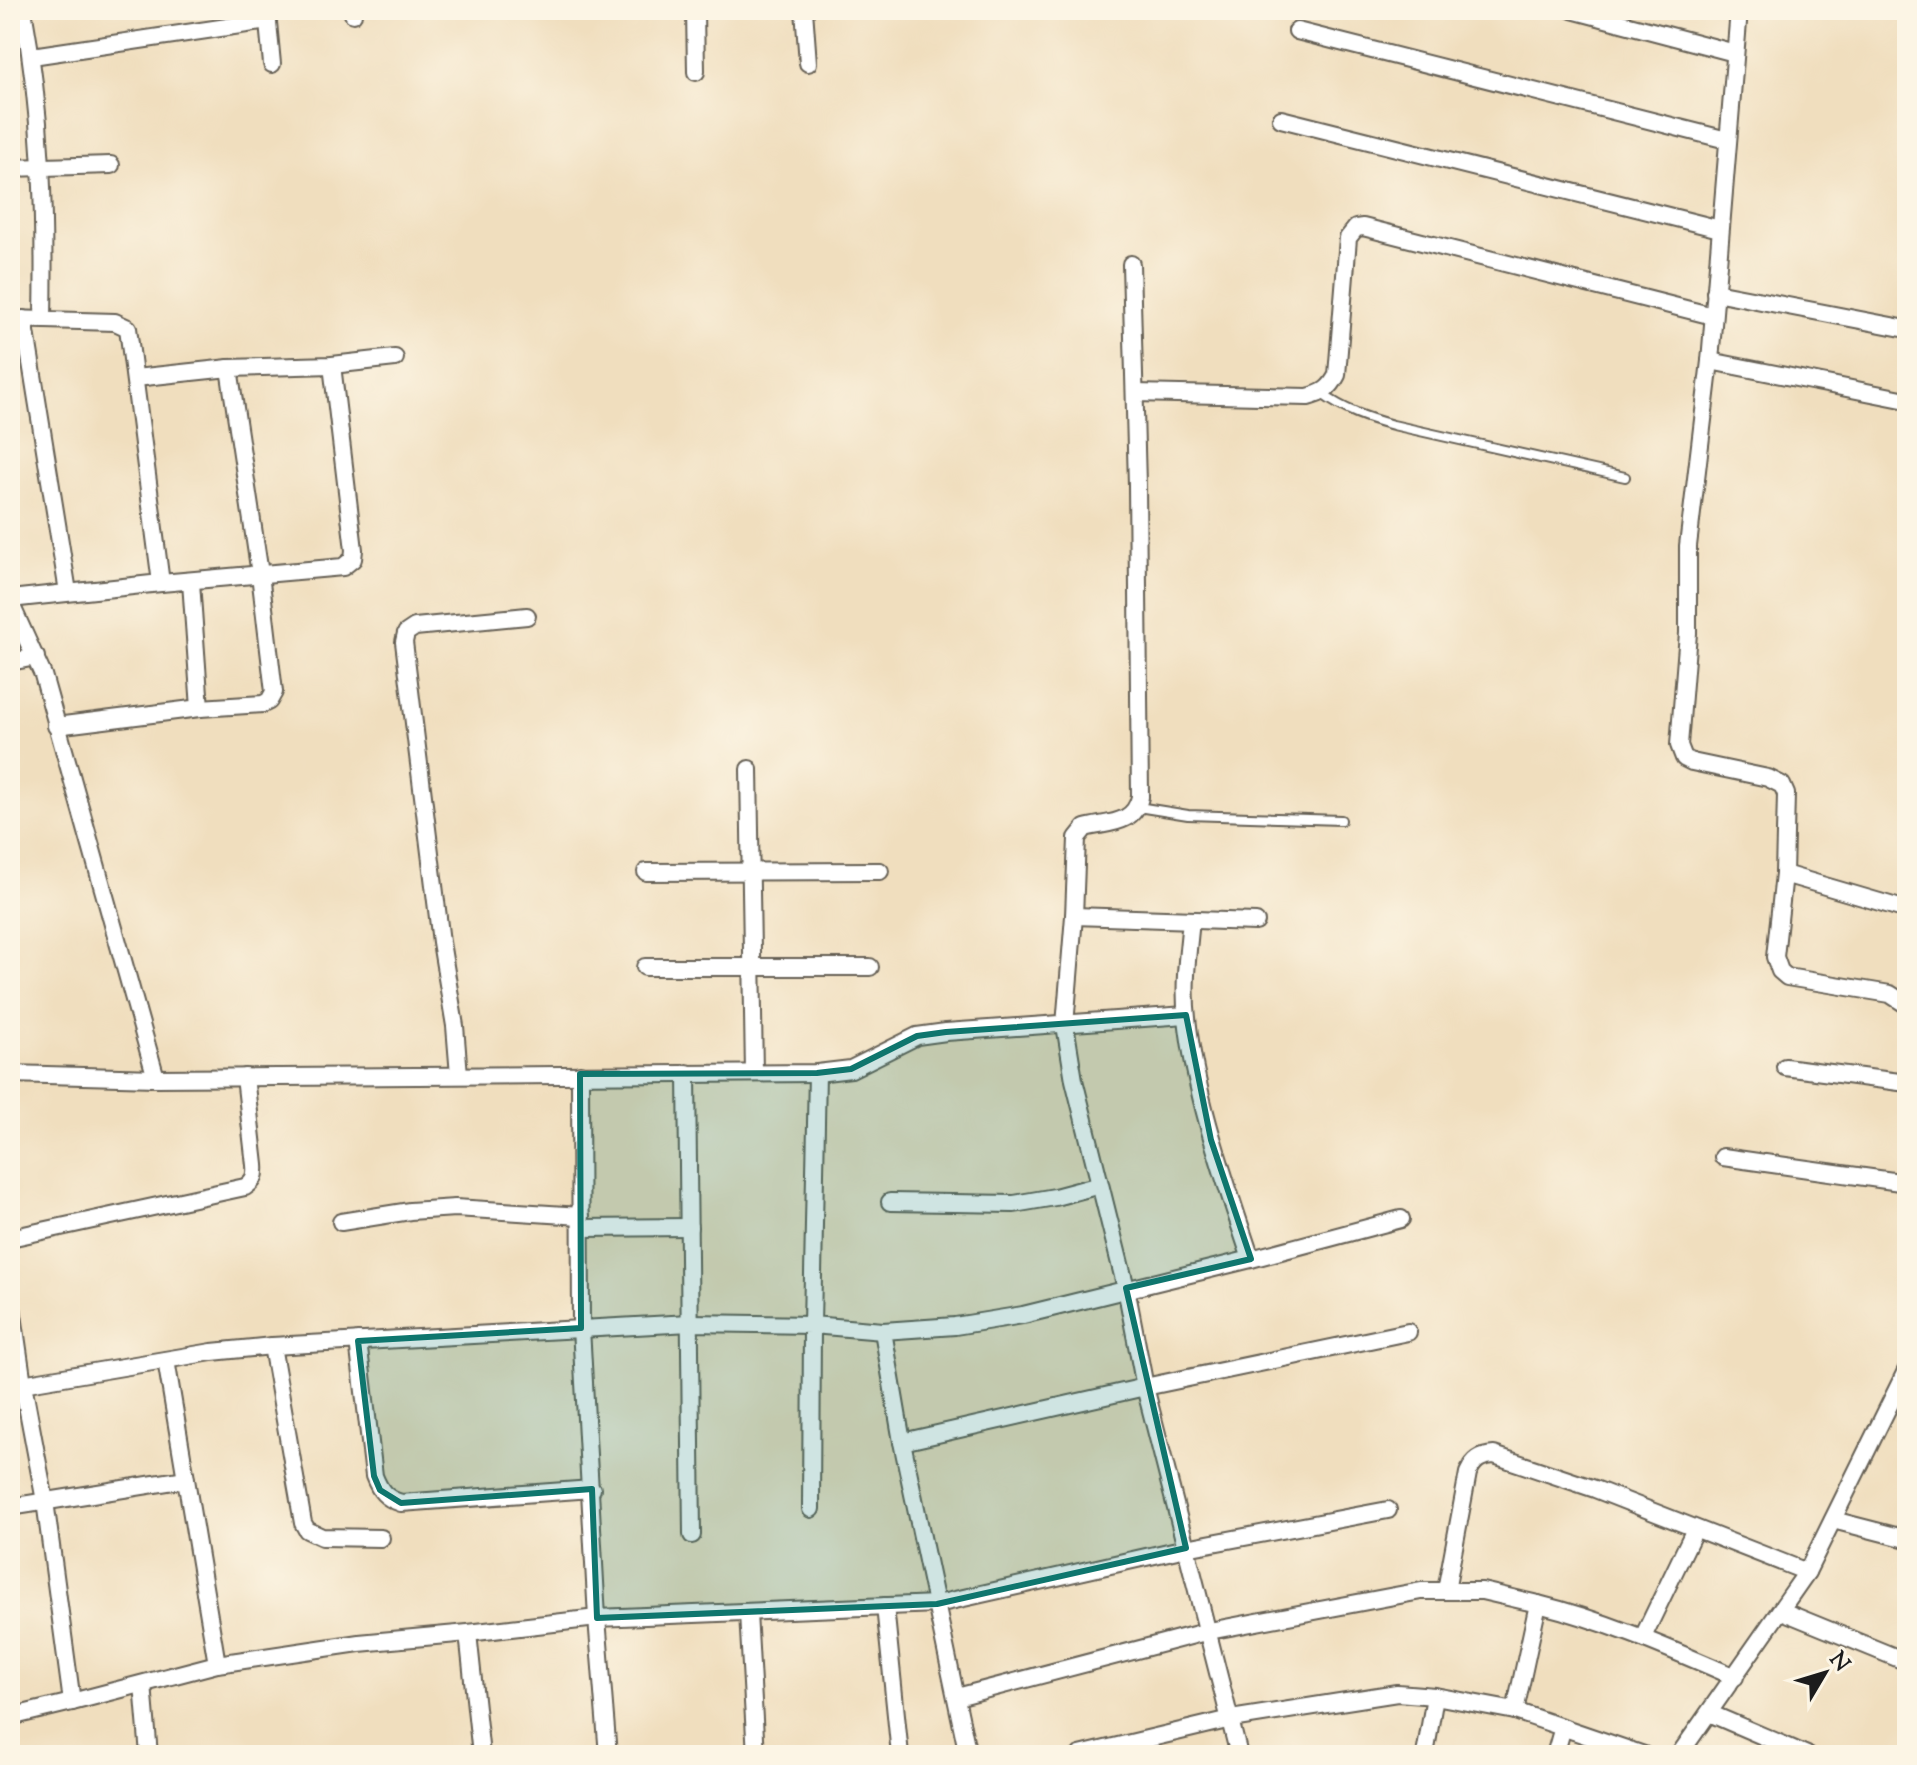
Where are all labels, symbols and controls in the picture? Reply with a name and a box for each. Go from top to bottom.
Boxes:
north arrow [1785,1633,1865,1713]
text: N [1820,1646,1857,1680]

